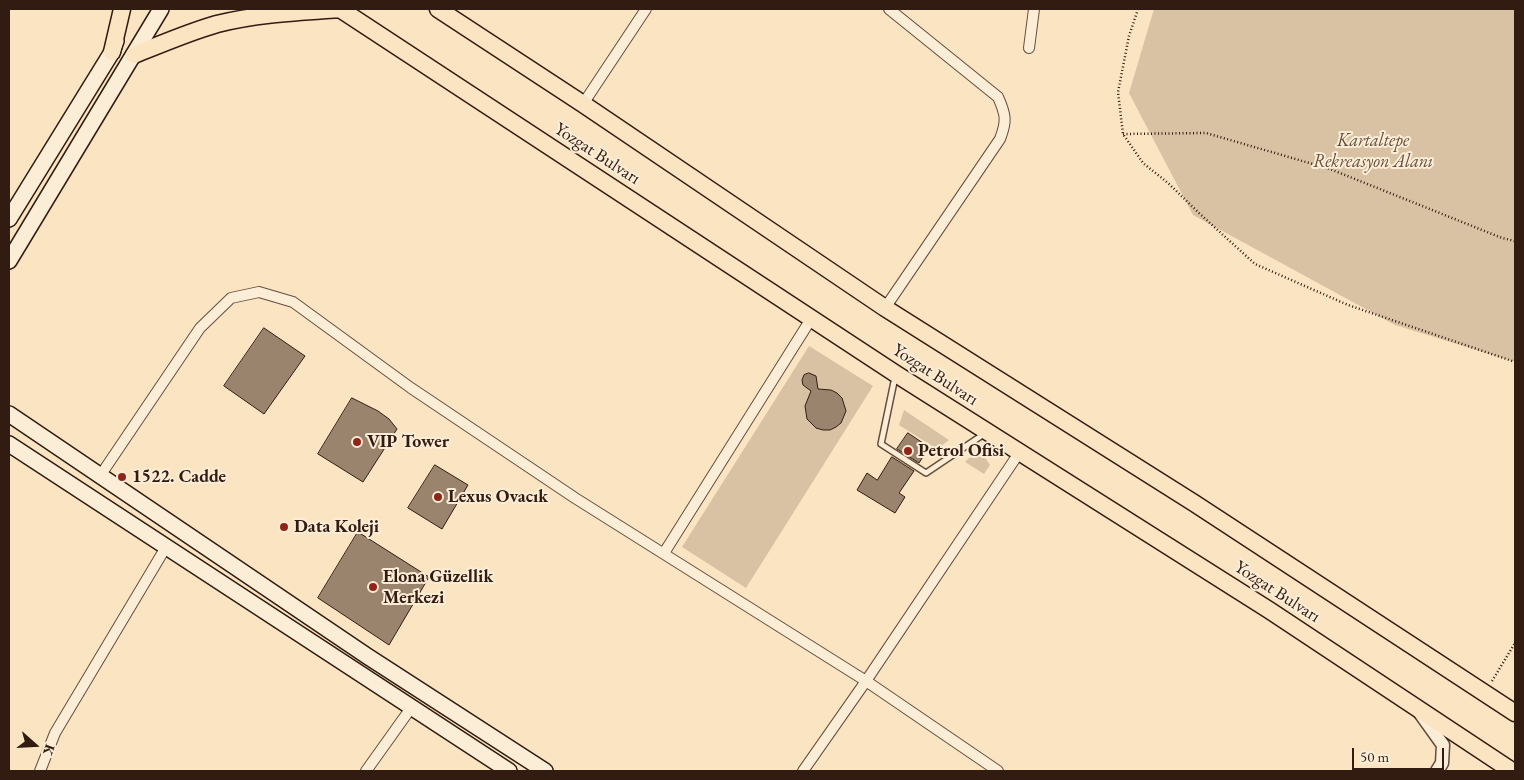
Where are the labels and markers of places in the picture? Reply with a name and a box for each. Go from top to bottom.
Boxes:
place label: VIP Tower [367,431,449,453]
marker: VIP Tower [351,436,363,448]
place label: Petrol Ofisi [918,440,1004,462]
marker: Petrol Ofisi [902,445,914,457]
place label: 1522. Cadde [132,466,226,488]
marker: 1522. Cadde [116,471,128,483]
place label: Lexus Ovacık [448,486,548,508]
marker: Lexus Ovacık [432,491,444,503]
place label: Data Koleji [294,516,379,538]
marker: Data Koleji [278,521,290,533]
place label: Elona Güzellik Merkezi [383,566,493,608]
marker: Elona Güzellik Merkezi [367,581,379,593]

